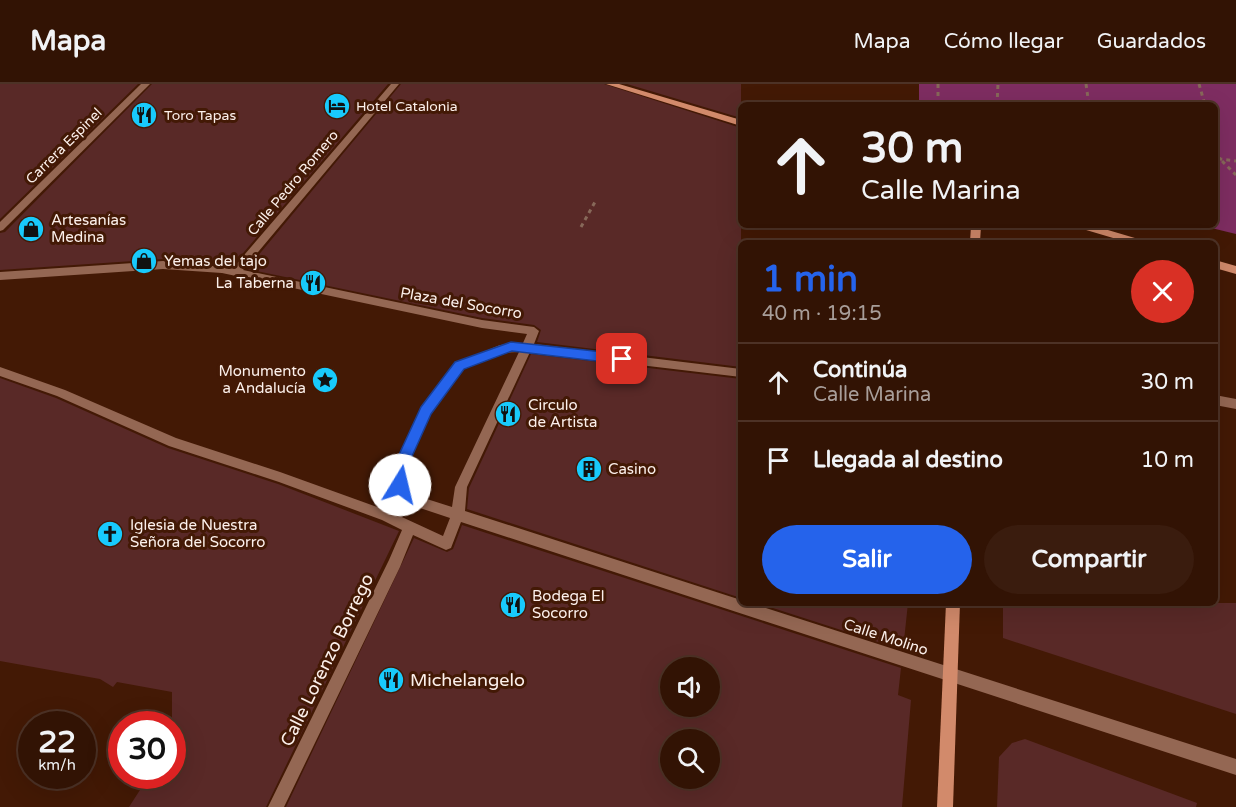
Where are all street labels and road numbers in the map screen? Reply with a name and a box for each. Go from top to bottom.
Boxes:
street label: Carrera Espinel [22,104,106,188]
street label: Calle Pedro Romero [244,127,342,239]
street label: Plaza del Socorro [399,283,523,323]
street label: Calle Lorenzo Borrego [276,570,378,750]
street label: Calle Molino [841,615,931,659]

